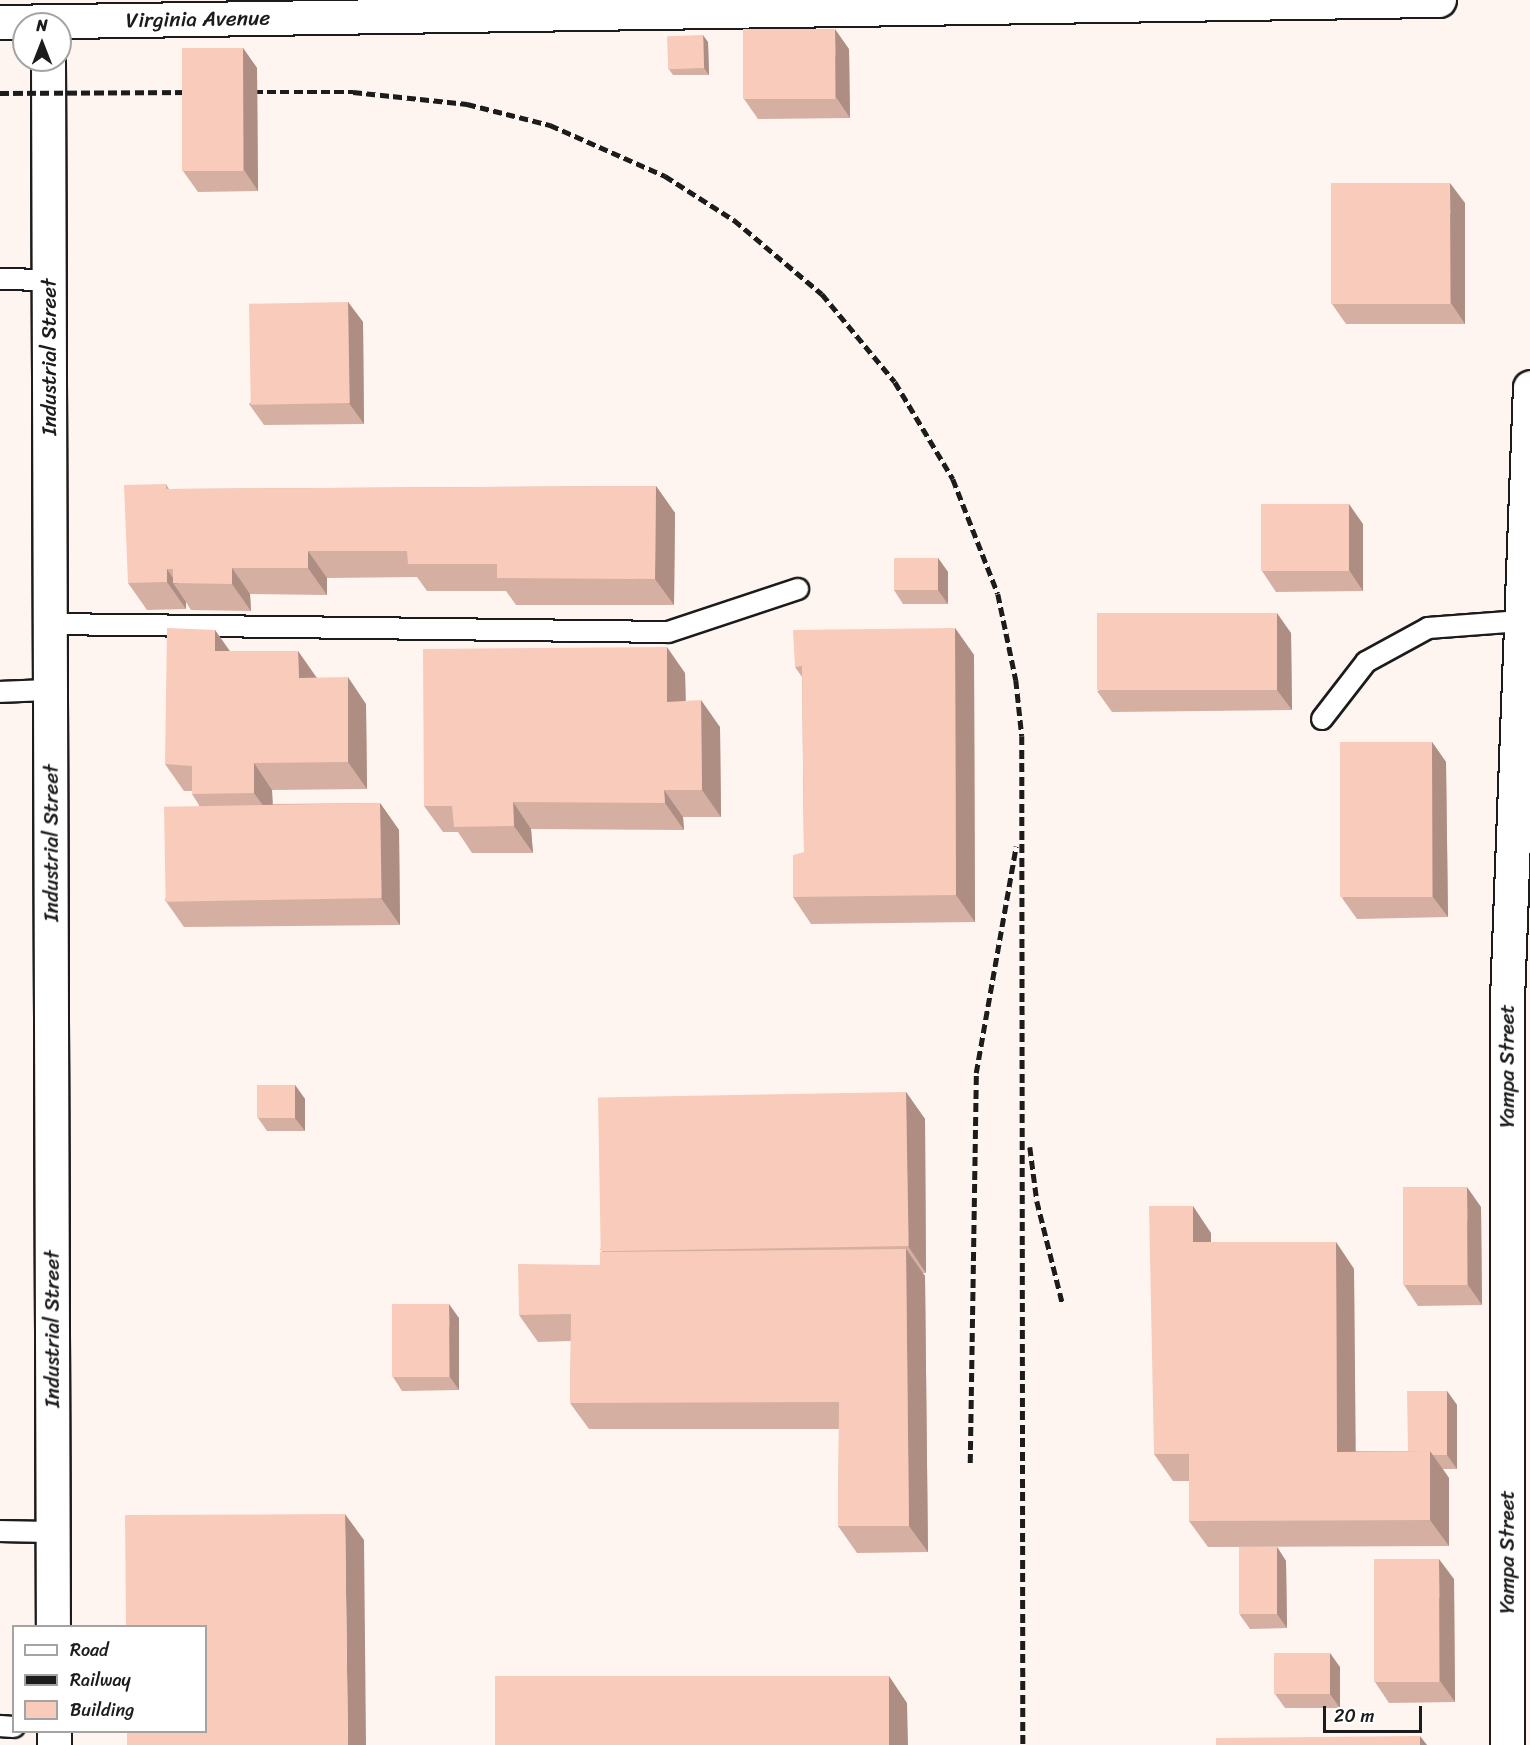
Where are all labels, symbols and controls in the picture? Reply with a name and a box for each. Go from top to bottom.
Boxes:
street label: Virginia Avenue [126,5,270,33]
text: N [36,11,48,40]
north arrow [12,12,72,72]
street label: Industrial Street [36,278,62,436]
street label: Industrial Street [38,764,64,922]
street label: Yampa Street [1494,1004,1520,1128]
street label: Industrial Street [39,1250,65,1408]
street label: Yampa Street [1494,1490,1520,1614]
legend [12,1625,207,1733]
text: Road [70,1634,109,1666]
text: Railway [70,1664,131,1696]
text: Building [70,1694,134,1726]
scale bar [1326,1694,1425,1732]
text: 20 m [1334,1700,1374,1732]

